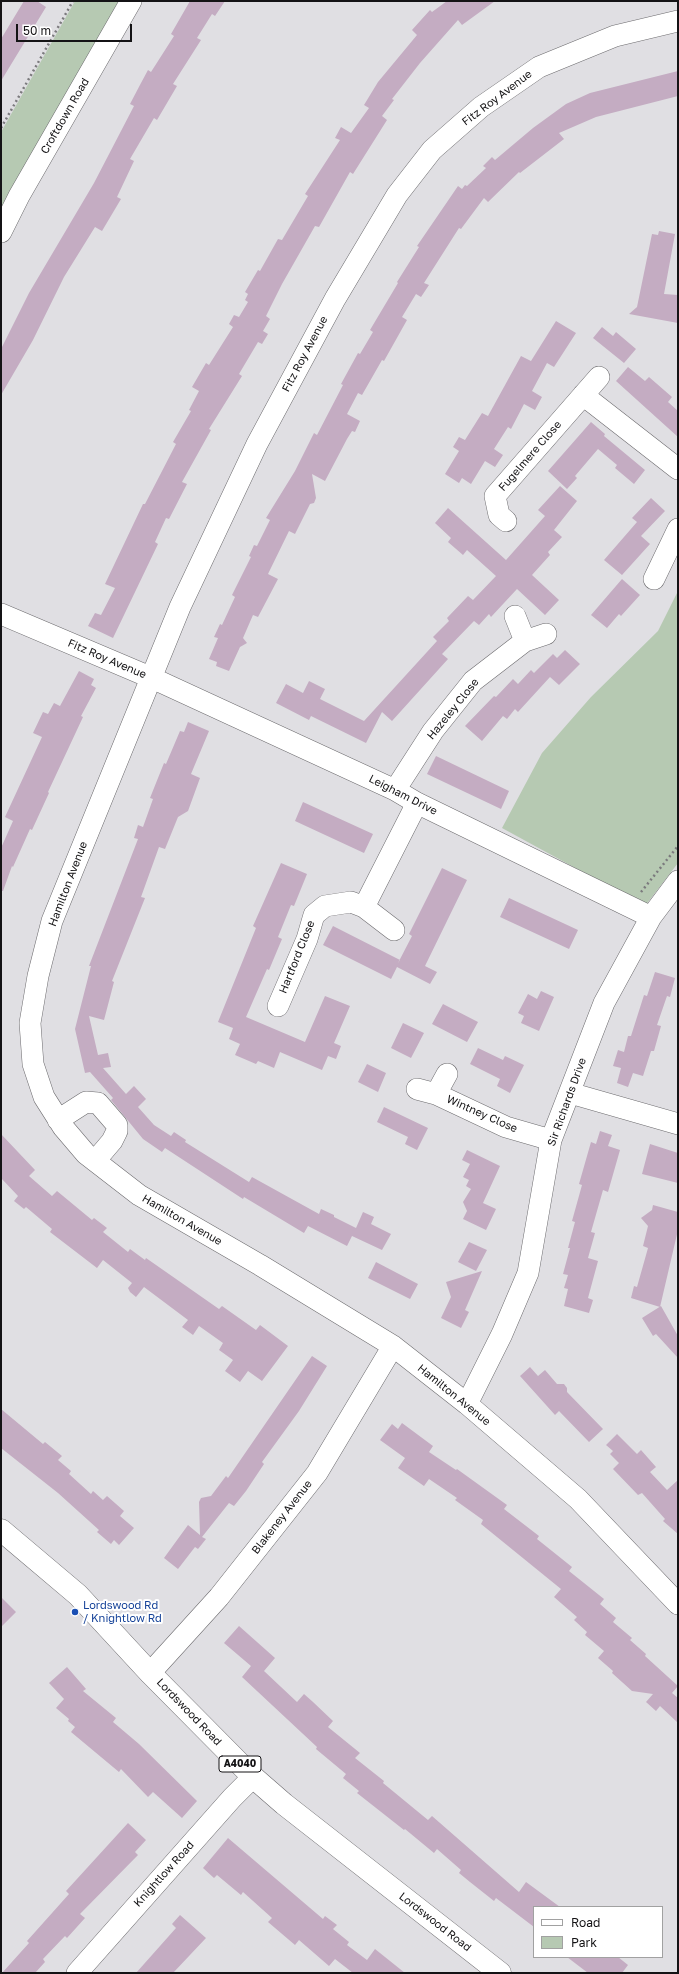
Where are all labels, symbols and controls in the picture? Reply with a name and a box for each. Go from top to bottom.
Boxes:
scale bar [18,16,134,42]
text: 50 m [23,23,51,38]
street label: Fitz Roy Avenue [460,67,534,129]
street label: Croftdown Road [38,76,92,156]
street label: Fitz Roy Avenue [279,314,331,394]
street label: Fugelmere Close [496,418,564,494]
street label: Fitz Roy Avenue [66,637,148,681]
street label: Hazeley Close [424,676,482,742]
street label: Leigham Drive [367,772,439,818]
street label: Hamilton Avenue [46,840,90,928]
street label: Hartford Close [276,919,318,995]
street label: Sir Richards Drive [545,1056,589,1148]
street label: Wintney Close [445,1092,519,1136]
street label: Hamilton Avenue [140,1192,224,1248]
street label: Hamilton Avenue [415,1362,493,1428]
street label: Blakeney Avenue [249,1477,315,1557]
place label: Lordswood Rd / Knightlow Rd [83,1599,162,1625]
marker: Lordswood Rd / Knightlow Rd [70,1607,80,1617]
street label: Lordswood Road [154,1676,224,1748]
road number: A4040 [219,1756,261,1772]
street label: Knightlow Road [131,1839,197,1909]
street label: Lordswood Road [396,1890,474,1954]
legend [533,1906,663,1958]
text: Road [571,1915,600,1930]
text: Park [571,1935,597,1950]

